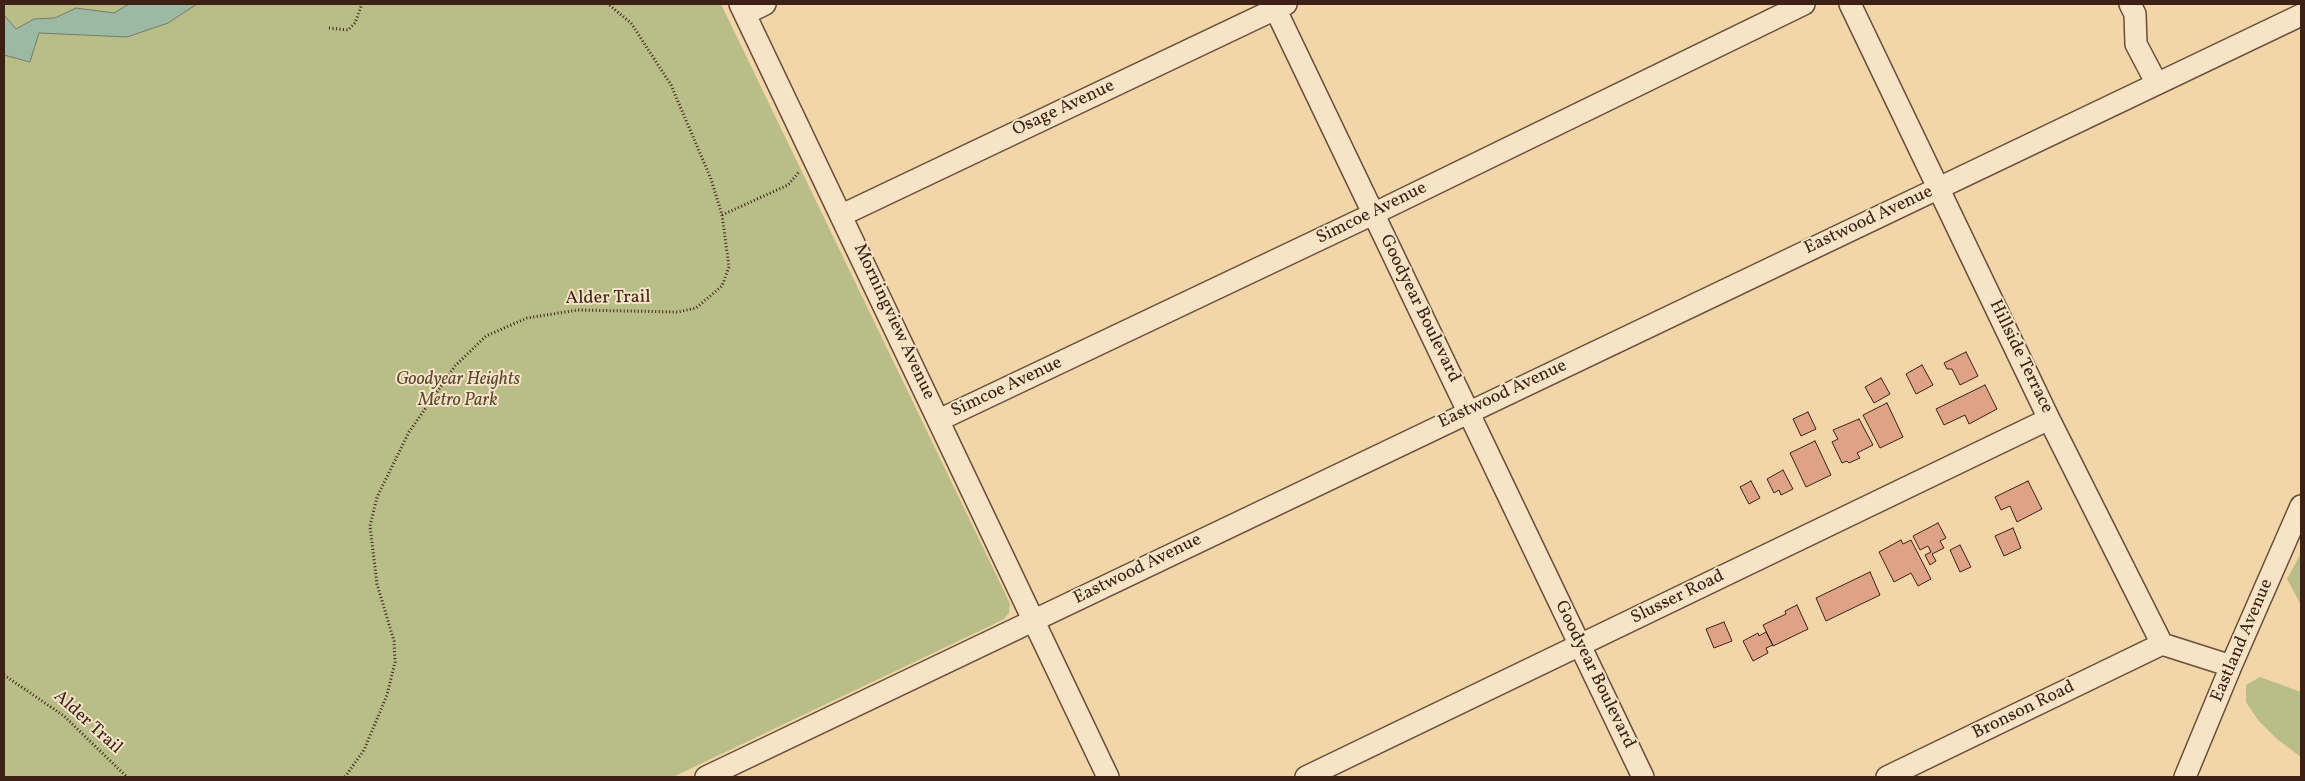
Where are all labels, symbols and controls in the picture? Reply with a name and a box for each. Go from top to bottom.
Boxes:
street label: Osage Avenue [1010,76,1118,142]
street label: Simcoe Avenue [1313,178,1431,250]
street label: Eastwood Avenue [1801,182,1937,260]
street label: Goodyear Boulevard [1374,232,1464,386]
street label: Morningview Avenue [847,241,939,403]
street label: Alder Trail [565,287,651,311]
street label: Hillside Terrace [1983,297,2057,417]
street label: Simcoe Avenue [948,353,1066,423]
street label: Eastwood Avenue [1435,356,1571,434]
park label: Goodyear Heights Metro Park [396,370,520,412]
street label: Eastwood Avenue [1071,530,1205,610]
street label: Slusser Road [1628,566,1728,630]
street label: Eastland Avenue [2207,576,2279,706]
street label: Goodyear Boulevard [1549,598,1639,752]
street label: Bronson Road [1969,677,2079,745]
street label: Alder Trail [48,687,126,759]

